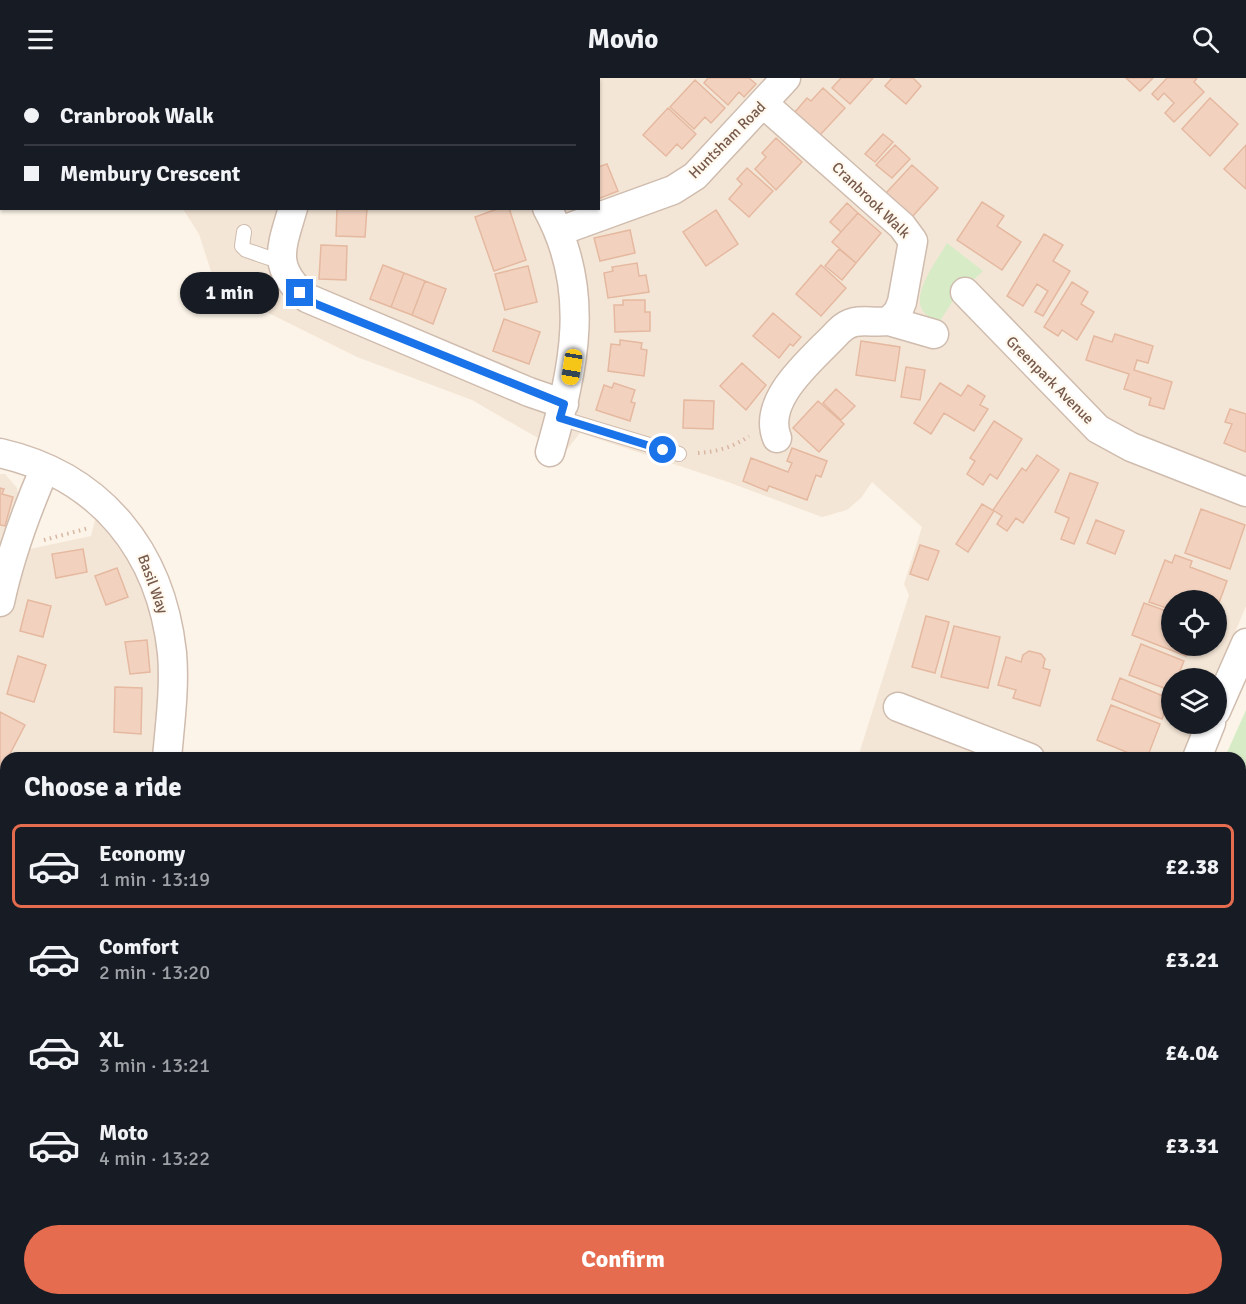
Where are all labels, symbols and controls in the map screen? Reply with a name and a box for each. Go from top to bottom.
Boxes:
icon: menu [24,23,57,56]
text: Movio [588,23,658,56]
icon: search [1189,23,1222,56]
street label: Huntsham Road [685,98,769,182]
text: Cranbrook Walk [60,102,214,129]
street label: Cranbrook Walk [828,158,914,242]
text: Membury Crescent [60,160,240,187]
callout: 1 min [180,272,279,314]
route end [286,279,313,306]
text: 1 min [205,280,254,305]
street label: Greenpark Avenue [1002,332,1098,428]
car [560,348,584,386]
route start [649,436,676,463]
street label: Basil Way [134,552,172,616]
map controls [1161,590,1227,734]
button: locate [1161,590,1227,656]
button: layers [1161,668,1227,734]
text: Choose a ride [24,771,182,804]
icon: car [27,839,81,893]
text: Economy [99,840,185,867]
text: £2.38 [1165,853,1219,880]
text: 1 min · 13:19 [99,867,210,892]
icon: car [27,932,81,986]
text: Comfort [99,933,179,960]
text: £3.21 [1165,946,1219,973]
text: 2 min · 13:20 [99,960,210,985]
icon: car [27,1025,81,1079]
text: XL [99,1026,124,1053]
text: £4.04 [1165,1039,1219,1066]
text: 3 min · 13:21 [99,1053,210,1078]
icon: car [27,1118,81,1172]
text: Moto [99,1119,148,1146]
text: £3.31 [1165,1132,1219,1159]
text: 4 min · 13:22 [99,1146,210,1171]
button: Confirm [24,1225,1222,1294]

